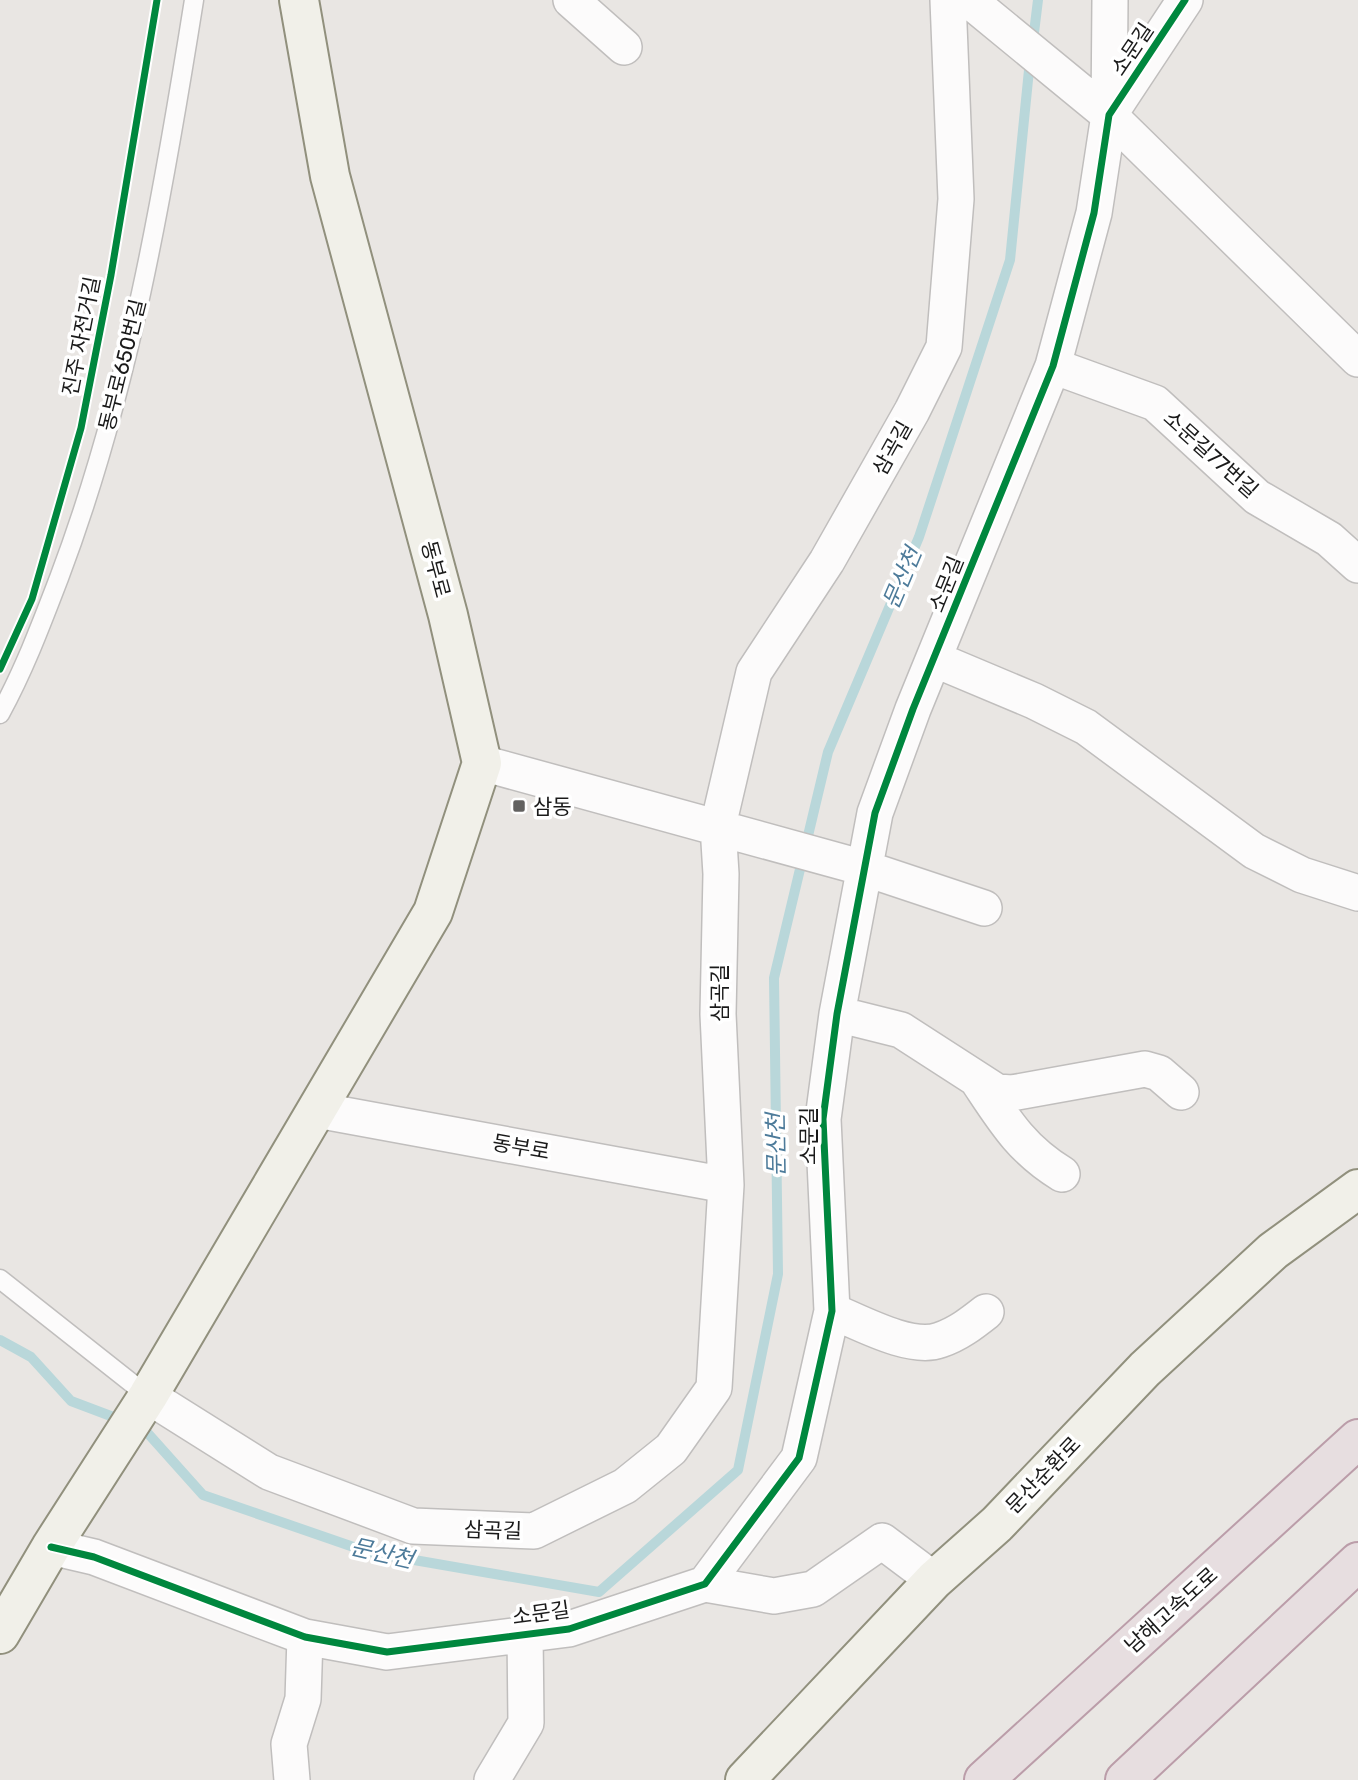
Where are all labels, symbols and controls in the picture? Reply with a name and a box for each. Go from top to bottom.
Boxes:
street label: 소문길 [1105,18,1159,80]
street label: 진주 자전거길 [57,274,105,398]
street label: 동부로650번길 [94,296,150,434]
street label: 소문길77번길 [1159,405,1263,503]
street label: 삼곡길 [867,417,917,479]
street label: 동부로 [416,538,456,600]
water label: 문산천 [877,541,928,613]
street label: 소문길 [924,552,968,616]
place label: 삼동 [533,794,572,819]
marker: 삼동 [511,798,527,814]
street label: 삼곡길 [707,964,732,1022]
street label: 소문길 [796,1107,821,1165]
water label: 문산천 [761,1110,791,1177]
street label: 동부로 [490,1130,552,1164]
street label: 문산순환로 [1000,1432,1086,1518]
street label: 삼곡길 [464,1516,522,1544]
water label: 문산천 [348,1532,419,1574]
street label: 남해고속도로 [1120,1562,1222,1658]
street label: 소문길 [511,1597,571,1629]

